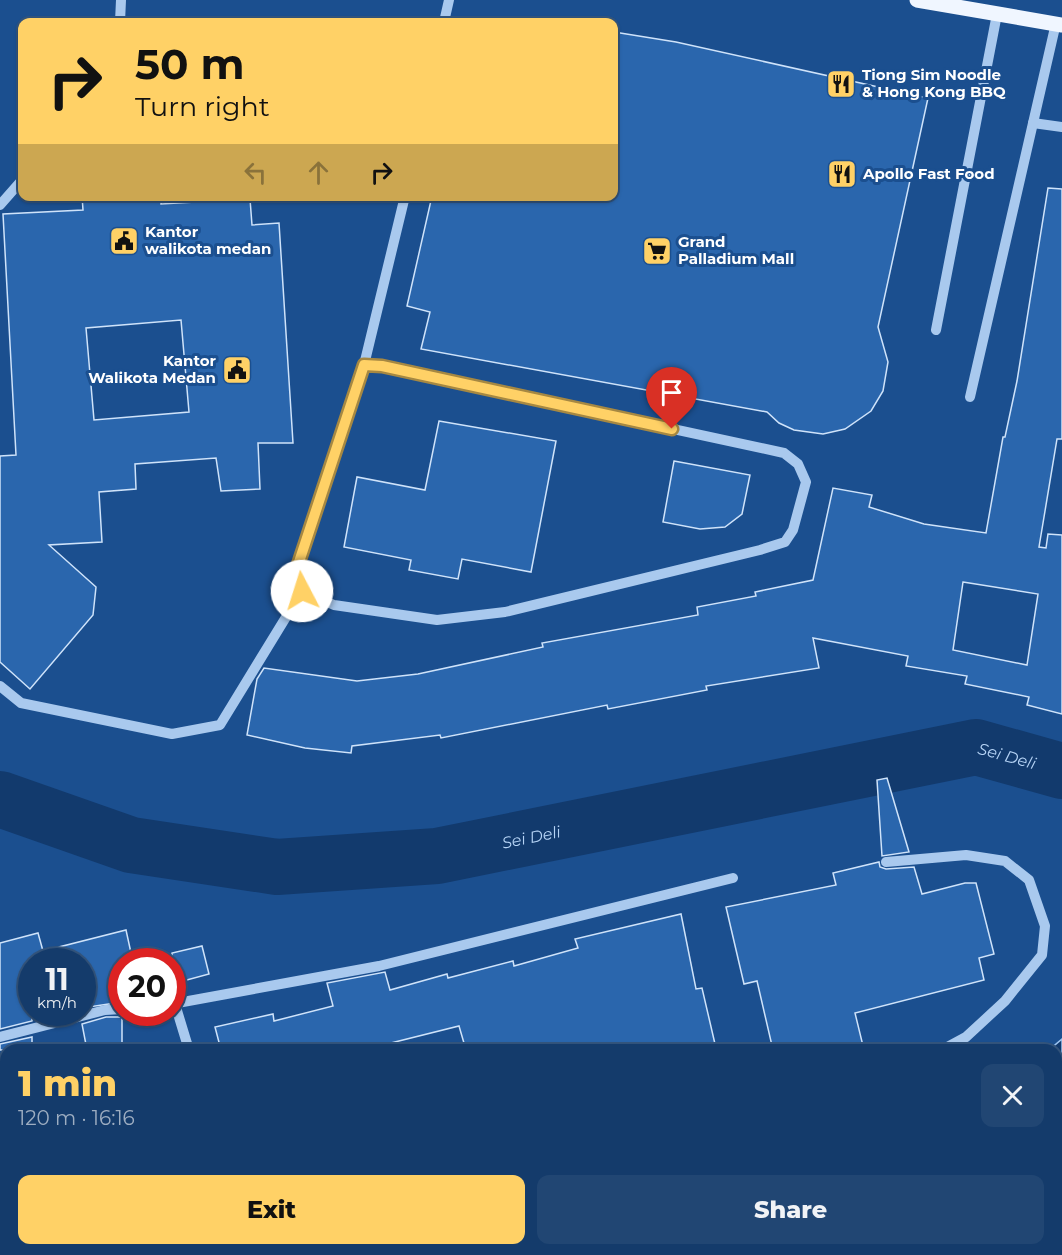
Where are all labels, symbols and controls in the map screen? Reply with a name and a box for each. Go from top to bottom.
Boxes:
text: 50 m [135,38,244,90]
icon: right [36,42,114,120]
place label: Tiong Sim Noodle & Hong Kong BBQ [862,65,1006,101]
restaurant icon: Tiong Sim Noodle & Hong Kong BBQ [825,68,857,100]
text: Turn right [135,90,270,123]
icon: left [239,156,272,189]
icon: ahead [302,156,335,189]
icon: right [365,156,398,189]
restaurant icon: Apollo Fast Food [826,158,858,190]
place label: Apollo Fast Food [862,164,995,183]
place label: Kantor walikota medan [145,222,271,258]
public building icon: Kantor walikota medan [108,225,140,257]
place label: Grand Palladium Mall [678,232,794,268]
supermarket icon: Grand Palladium Mall [641,235,673,267]
place label: Kantor Walikota Medan [88,351,217,387]
public building icon: Kantor Walikota Medan [221,354,253,386]
pin [646,367,697,429]
icon: arrive [655,376,688,409]
position arrow [270,559,334,623]
water label: Sei Deli [976,739,1039,773]
water label: Sei Deli [500,822,563,853]
speed limit sign: 20 [108,948,186,1026]
text: 11 [45,961,69,998]
text: km/h [37,993,77,1012]
text: 1 min [18,1061,117,1105]
button: close [981,1064,1044,1127]
text: 120 m · 16:16 [18,1106,135,1130]
button: Exit [18,1175,525,1244]
button: Share [537,1175,1044,1244]

